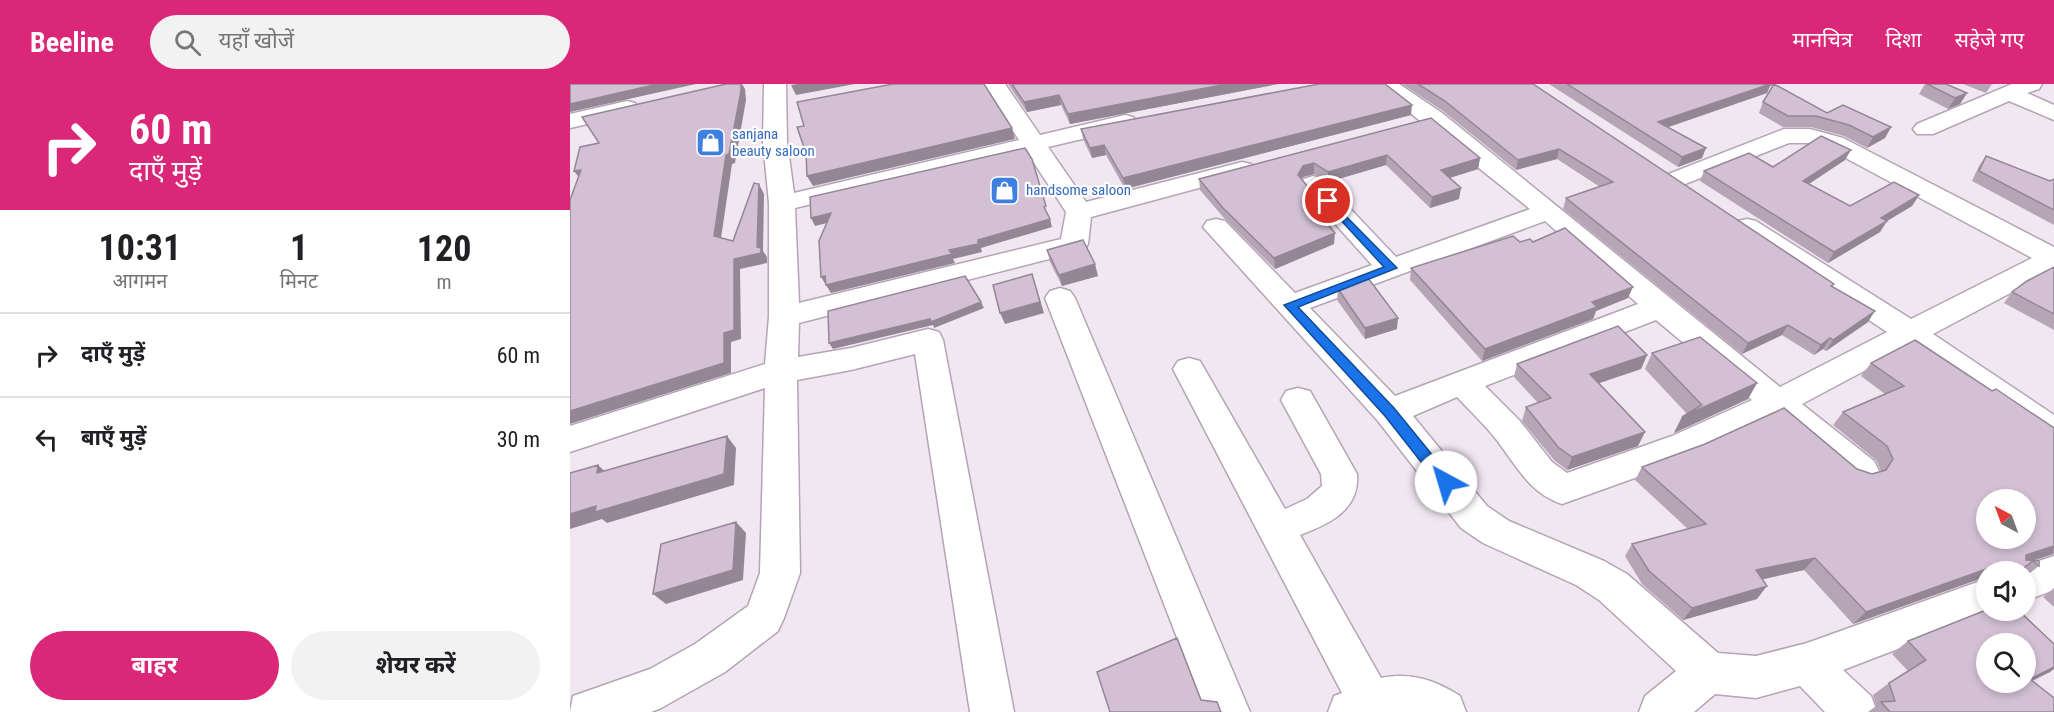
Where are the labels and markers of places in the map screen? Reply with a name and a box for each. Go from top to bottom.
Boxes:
place label: sanjana beauty saloon [732,125,815,160]
shop icon: sanjana beauty saloon [695,127,727,159]
shop icon: handsome saloon [989,174,1021,206]
pin [1302,175,1353,226]
place label: handsome saloon [1026,181,1131,199]

